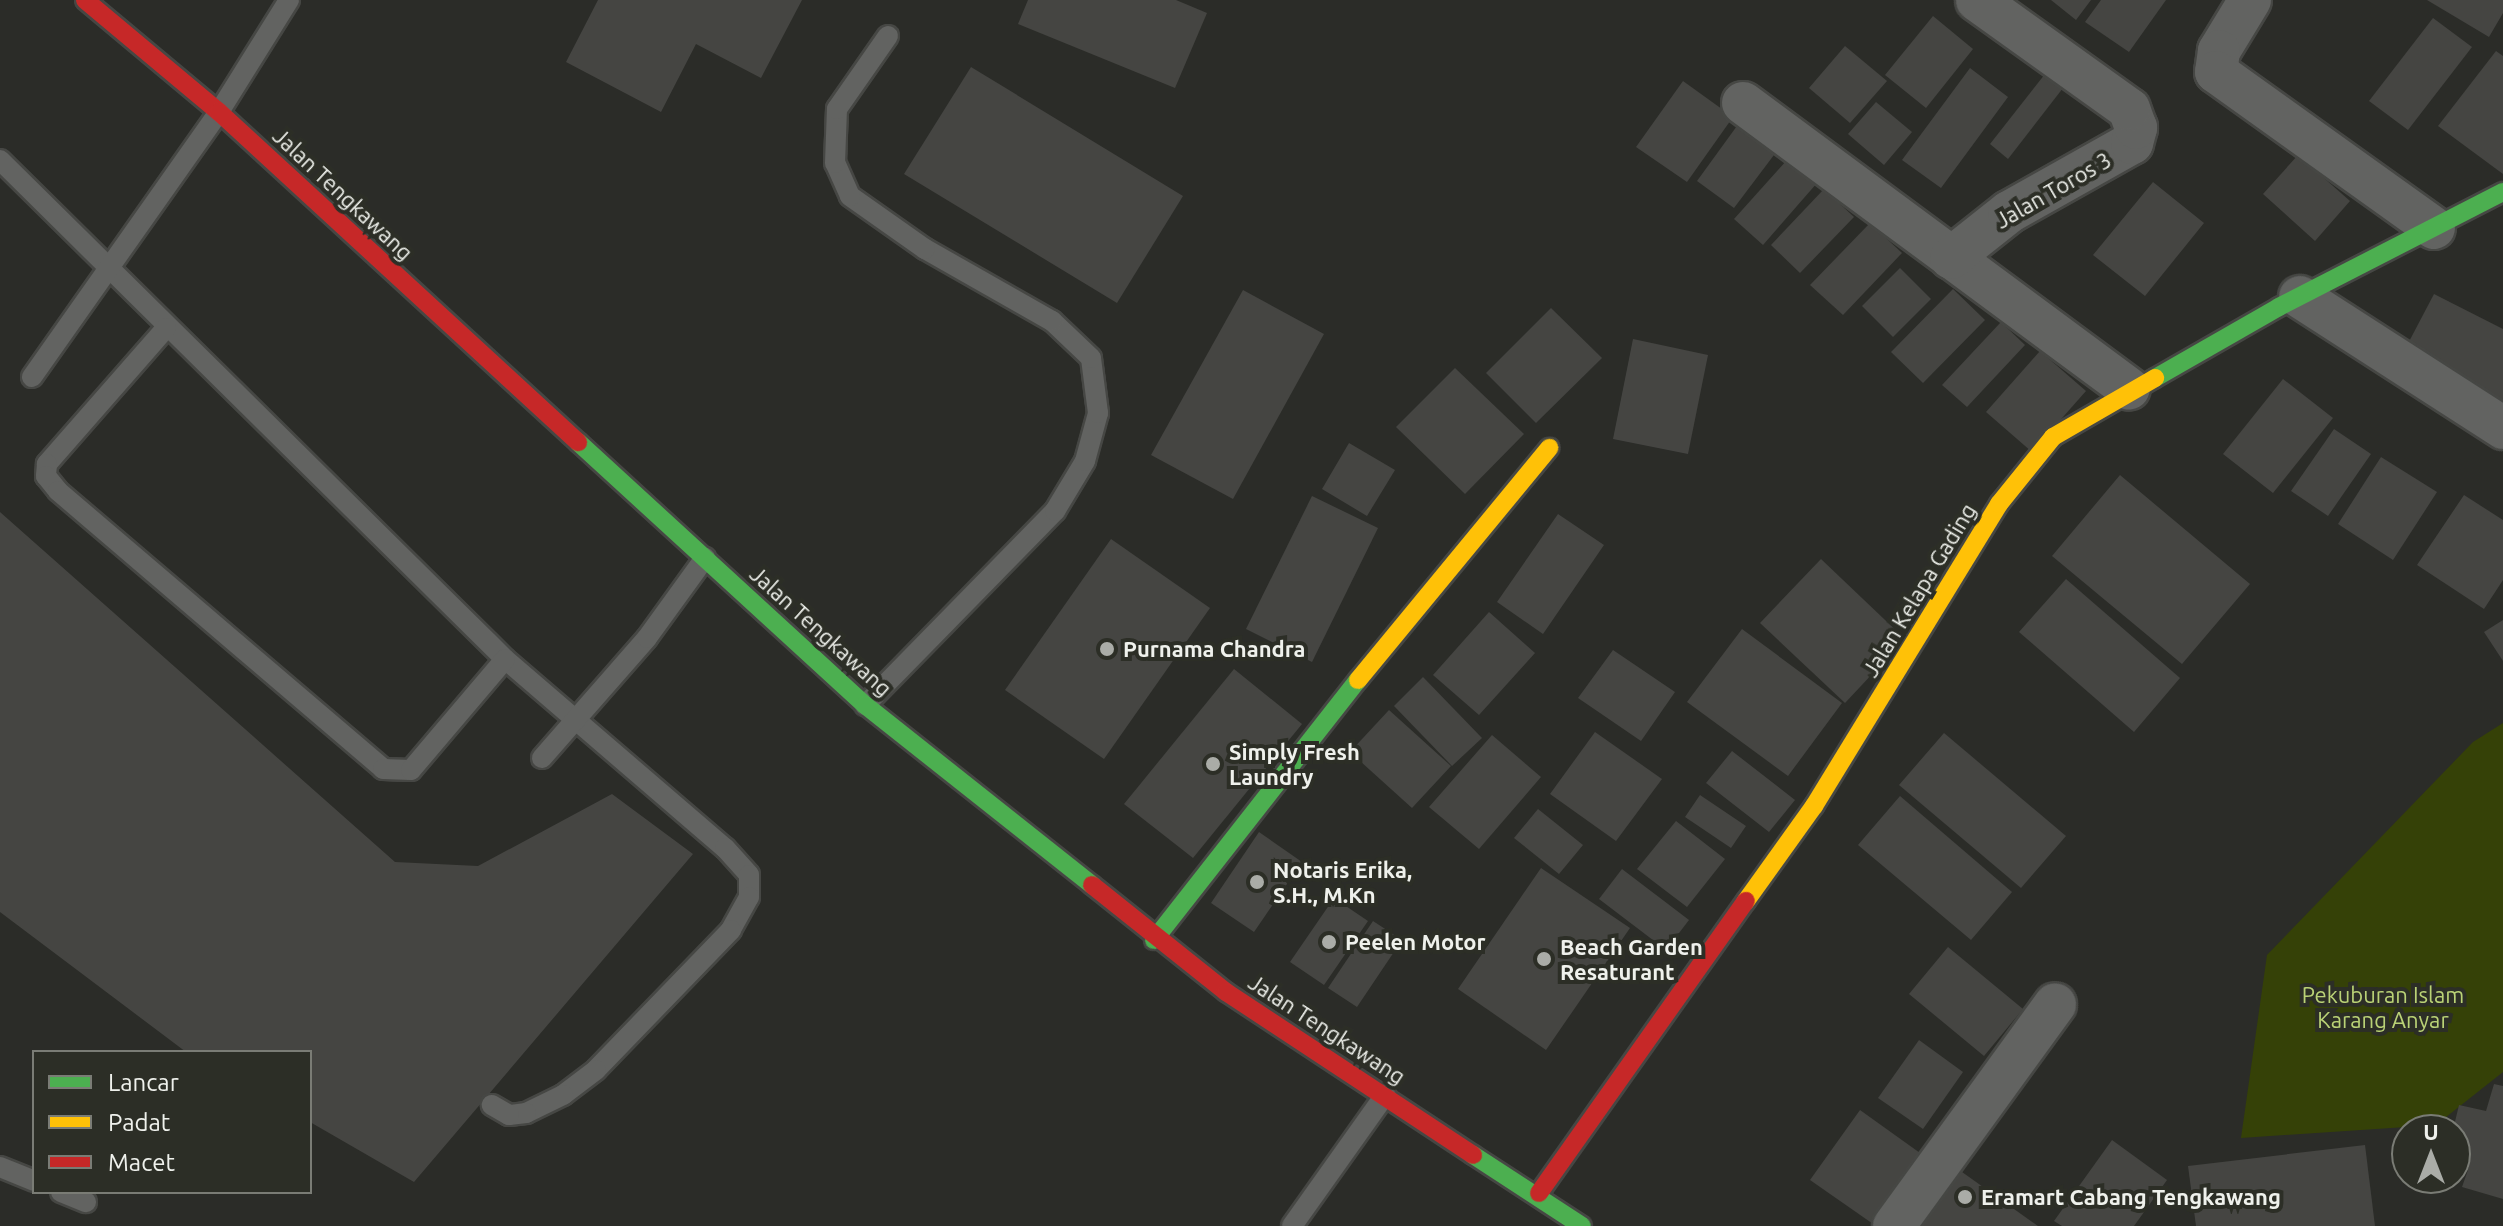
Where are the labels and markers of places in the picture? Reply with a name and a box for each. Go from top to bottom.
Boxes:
place label: Purnama Chandra [1123,636,1306,662]
marker: Purnama Chandra [1098,640,1116,658]
place label: Simply Fresh Laundry [1229,738,1360,790]
marker: Simply Fresh Laundry [1204,755,1222,773]
place label: Notaris Erika, S.H., M.Kn [1273,856,1412,908]
marker: Notaris Erika, S.H., M.Kn [1248,873,1266,891]
place label: Peelen Motor [1345,929,1486,955]
marker: Peelen Motor [1320,933,1338,951]
place label: Beach Garden Resaturant [1560,933,1703,984]
marker: Beach Garden Resaturant [1535,950,1553,968]
place label: Eramart Cabang Tengkawang [1981,1184,2281,1210]
marker: Eramart Cabang Tengkawang [1956,1188,1974,1206]

